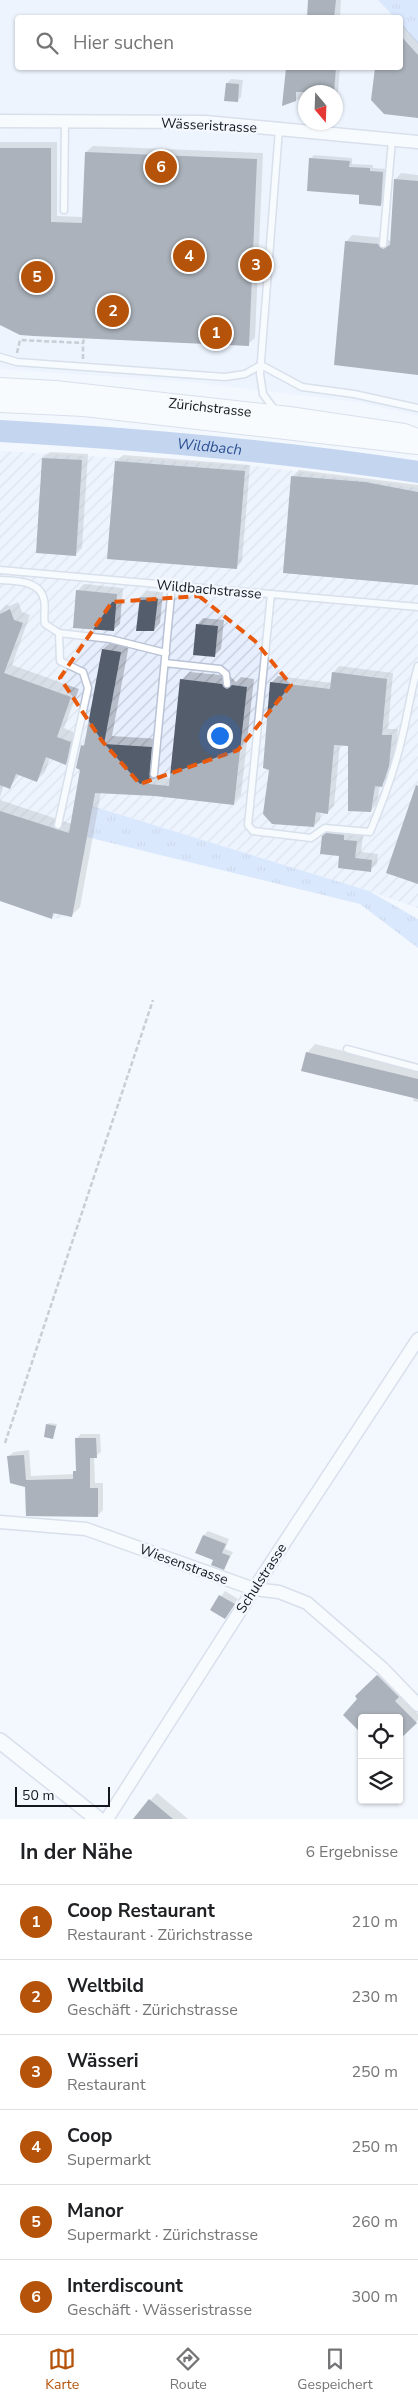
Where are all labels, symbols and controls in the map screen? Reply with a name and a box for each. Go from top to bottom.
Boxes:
search box [15,15,403,70]
icon: search [33,29,61,57]
text: Hier suchen [73,30,174,56]
north arrow [298,85,343,130]
street label: Wässeristrasse [161,113,257,138]
pin: 6 [145,148,177,186]
pin: 4 [173,237,205,275]
pin: 3 [240,246,272,284]
pin: 5 [21,258,53,296]
pin: 2 [97,292,129,330]
pin: 1 [200,314,232,352]
street label: Zürichstrasse [167,394,252,422]
water label: Wildbach [176,434,243,460]
street label: Wildbachstrasse [155,575,262,604]
your location [207,723,233,749]
street label: Wiesenstrasse [137,1540,231,1589]
street label: Schulstrasse [232,1540,291,1617]
map controls [358,1714,403,1804]
button: locate [358,1714,403,1759]
button: layers [358,1759,403,1804]
scale bar [15,1784,110,1807]
text: 50 m [22,1786,54,1805]
text: In der Nähe [20,1838,133,1866]
text: 6 Ergebnisse [305,1841,398,1863]
text: Coop Restaurant [67,1898,215,1924]
text: 1 [31,1911,41,1933]
text: 210 m [351,1911,398,1933]
text: Restaurant · Zürichstrasse [67,1924,253,1946]
text: Weltbild [67,1973,144,1999]
text: 2 [31,1986,41,2008]
text: 230 m [351,1986,398,2008]
text: Geschäft · Zürichstrasse [67,1999,238,2021]
text: Wässeri [67,2048,139,2074]
text: 3 [31,2061,41,2083]
text: 250 m [351,2061,398,2083]
text: Restaurant [67,2074,146,2096]
text: Coop [67,2123,113,2149]
text: 4 [31,2136,41,2158]
text: 250 m [351,2136,398,2158]
text: Supermarkt [67,2149,151,2171]
text: Manor [67,2198,123,2224]
text: 5 [31,2211,41,2233]
text: 260 m [351,2211,398,2233]
text: Supermarkt · Zürichstrasse [67,2224,258,2246]
text: Interdiscount [67,2273,183,2299]
text: 6 [31,2286,41,2308]
text: 300 m [351,2286,398,2308]
text: Geschäft · Wässeristrasse [67,2299,252,2321]
tab: Karte [45,2345,79,2394]
tab: Route [170,2345,207,2394]
tab: Gespeichert [297,2345,373,2394]

